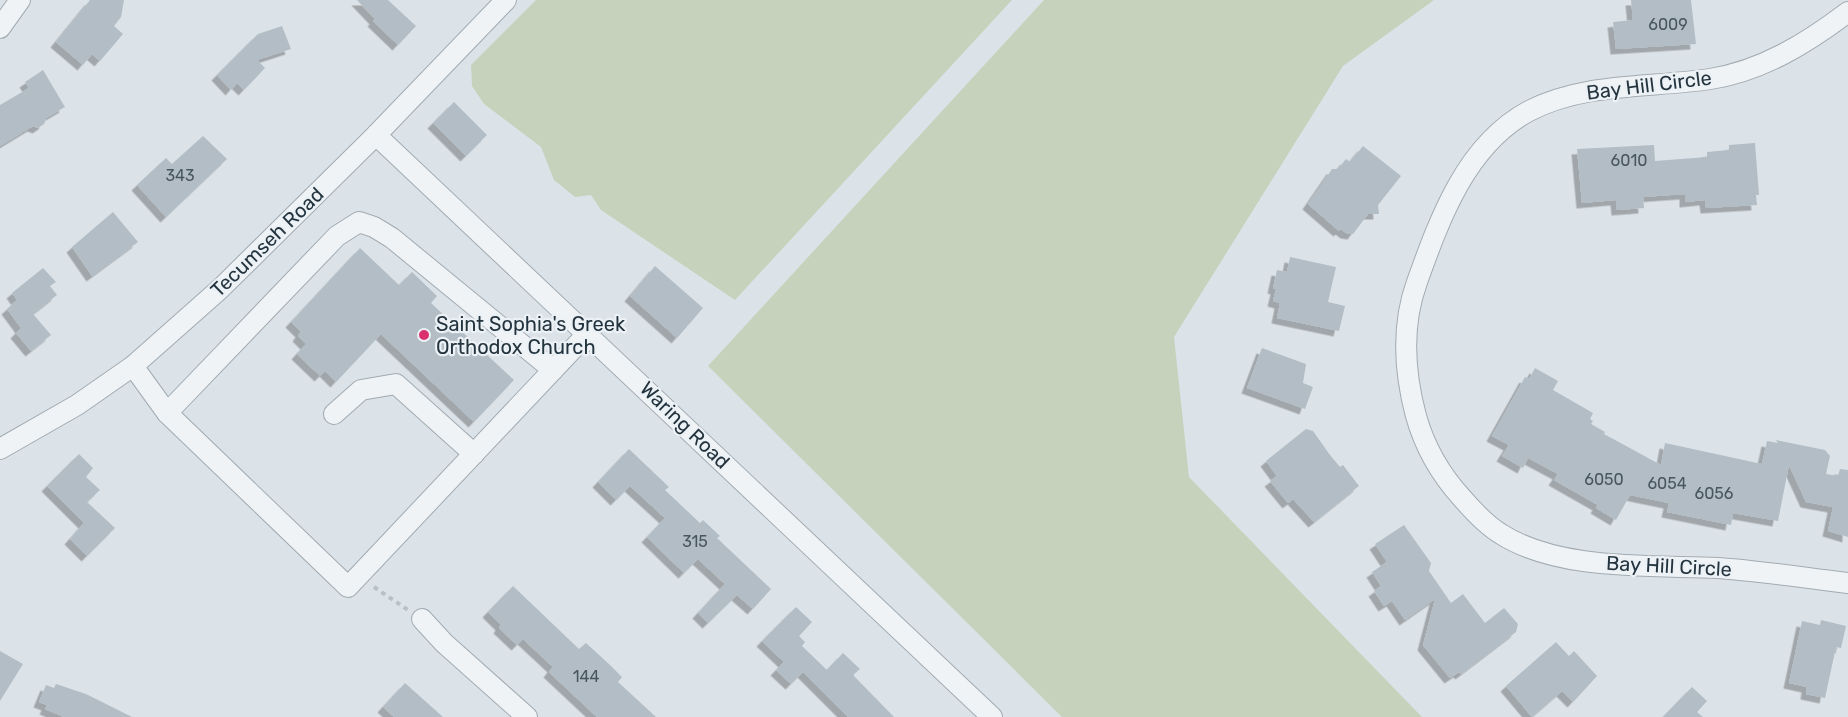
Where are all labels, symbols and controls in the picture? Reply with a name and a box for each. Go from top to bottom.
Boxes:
house number: 6009 [1648,15,1688,34]
street label: Bay Hill Circle [1585,65,1713,105]
house number: 6010 [1611,151,1647,170]
house number: 343 [165,166,195,185]
street label: Tecumseh Road [206,182,328,302]
place label: Saint Sophia's Greek Orthodox Church [436,312,626,359]
marker: Saint Sophia's Greek Orthodox Church [417,328,431,342]
street label: Waring Road [635,376,735,474]
house number: 6050 [1584,470,1624,489]
house number: 6054 [1647,474,1687,493]
house number: 6056 [1695,484,1734,503]
house number: 315 [682,532,708,551]
street label: Bay Hill Circle [1605,551,1733,581]
house number: 144 [573,667,599,686]

